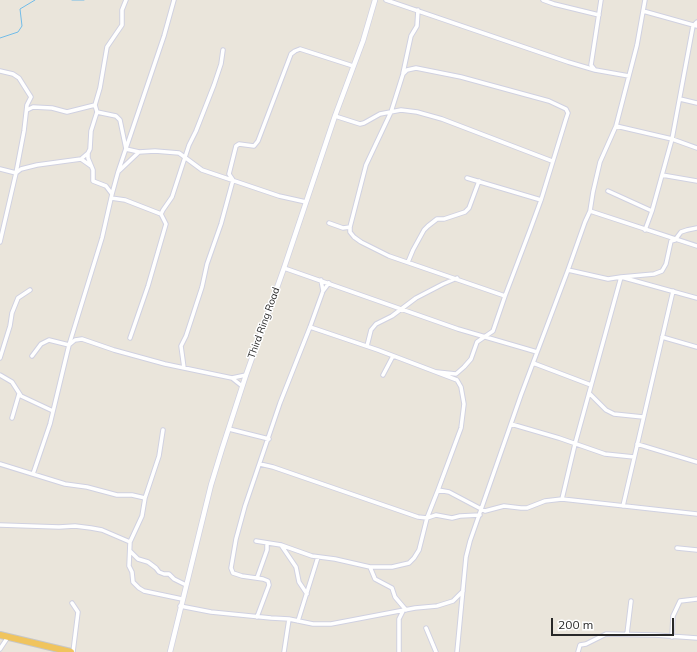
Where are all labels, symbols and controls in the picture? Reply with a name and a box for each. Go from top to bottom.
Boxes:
street label: Third Ring Road [246,286,282,360]
scale bar [553,610,676,636]
text: 200 m [558,617,593,632]

